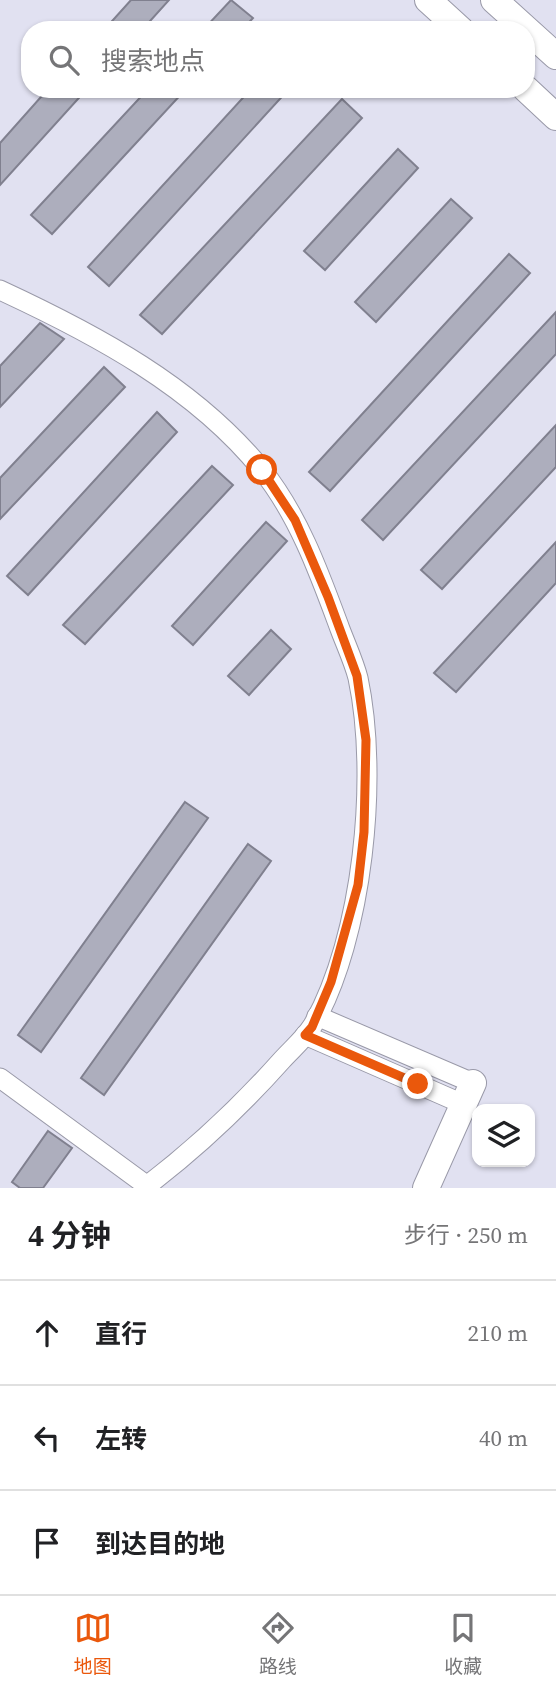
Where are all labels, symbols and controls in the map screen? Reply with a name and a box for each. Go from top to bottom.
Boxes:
search box [21,21,535,98]
icon: search [45,41,83,79]
text: 搜索地点 [101,43,205,79]
route start [246,454,277,485]
route end [402,1068,433,1099]
map controls [472,1104,535,1167]
button: layers [472,1104,535,1167]
text: 4 分钟 [28,1215,111,1256]
text: 步行 · 250 m [404,1219,528,1251]
icon: ahead [28,1314,66,1352]
text: 直行 [95,1316,147,1352]
text: 210 m [467,1317,528,1349]
icon: left [28,1419,66,1457]
text: 左转 [95,1421,147,1457]
text: 40 m [479,1422,528,1454]
icon: arrive [28,1524,66,1562]
text: 到达目的地 [95,1526,225,1562]
tab: 地图 [74,1609,112,1679]
tab: 路线 [259,1609,297,1679]
tab: 收藏 [444,1609,482,1679]

